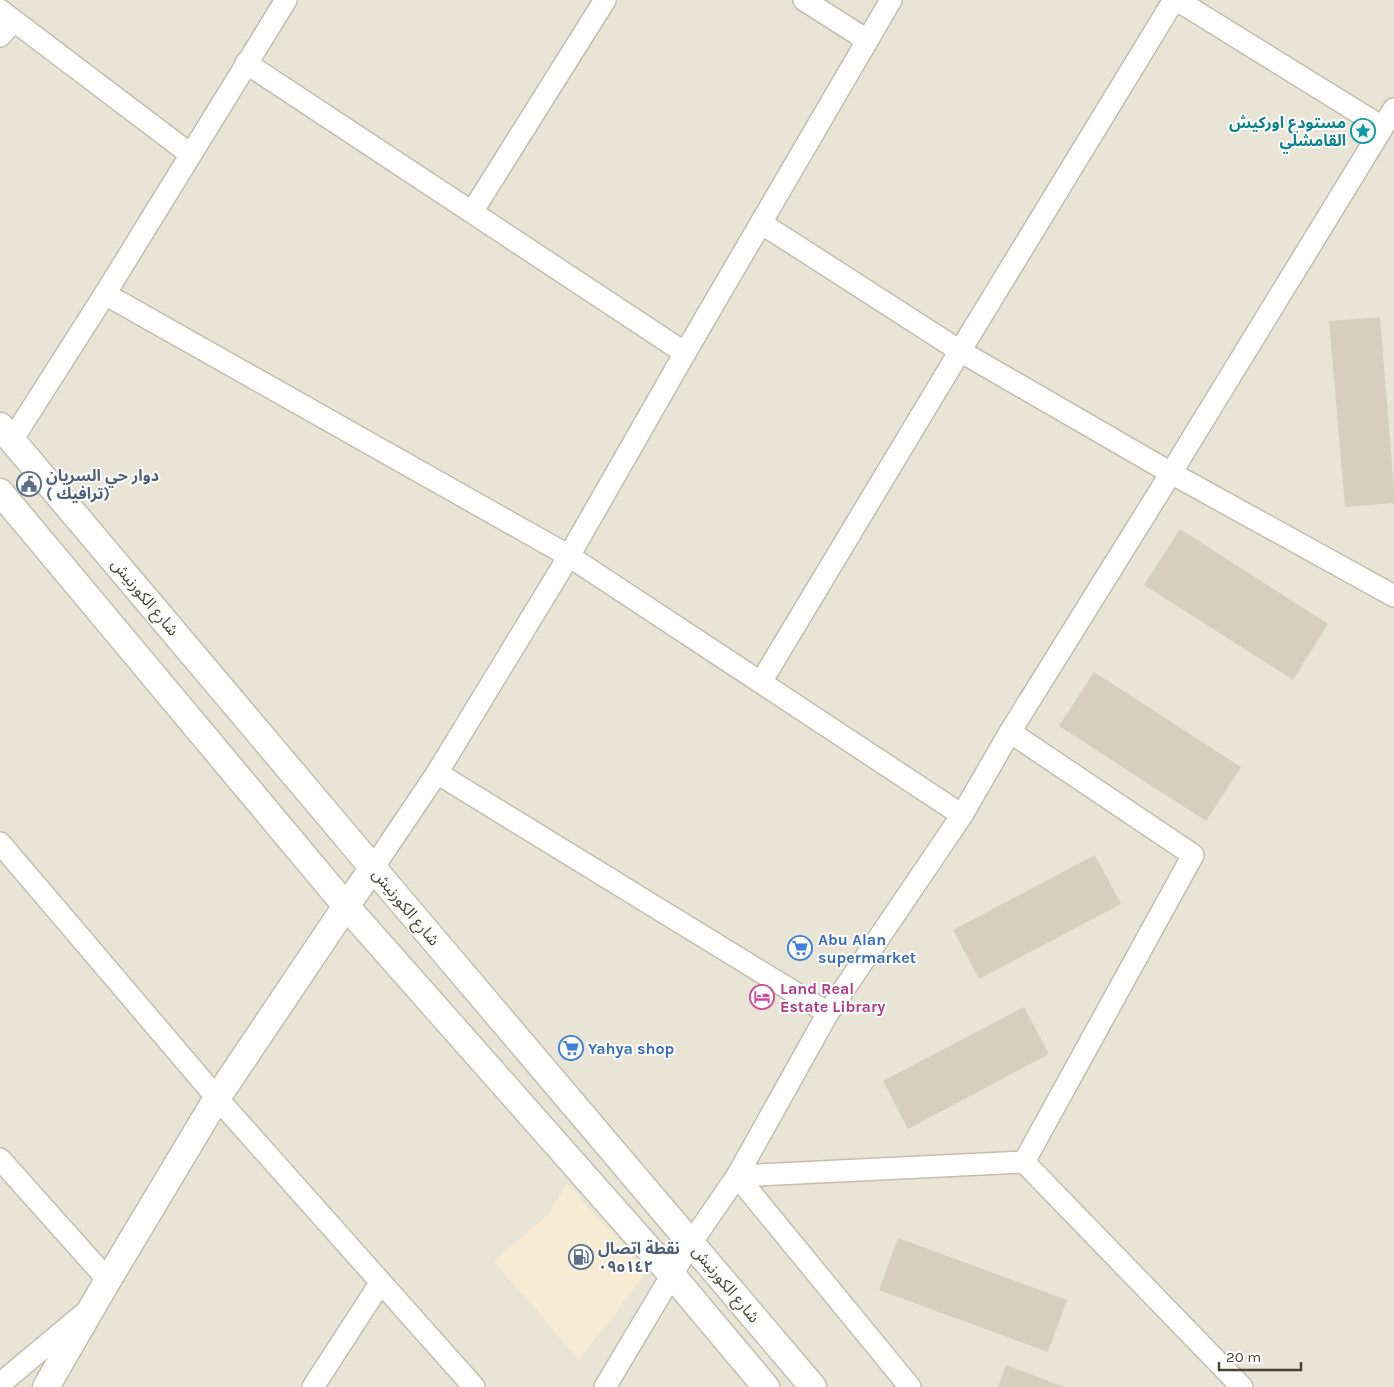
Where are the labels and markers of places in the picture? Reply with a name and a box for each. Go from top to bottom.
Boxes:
place label: مستودع اوركيش القامشلي [1229,113,1346,153]
place icon: مستودع اوركيش القامشلي [1350,118,1376,144]
place label: دوار حي السريان ( ترافيك) [46,466,159,503]
public building icon: دوار حي السريان ( ترافيك) [16,471,42,497]
place label: Abu Alan supermarket [818,930,916,967]
supermarket icon: Abu Alan supermarket [787,935,813,961]
place label: Land Real Estate Library [780,979,885,1016]
hotel icon: Land Real Estate Library [749,984,775,1010]
supermarket icon: Yahya shop [558,1035,584,1061]
place label: Yahya shop [588,1039,674,1058]
place label: نقطة اتصال ٠٩٥١٤٢ [598,1239,680,1276]
fuel station icon: نقطة اتصال ٠٩٥١٤٢ [568,1244,594,1270]

